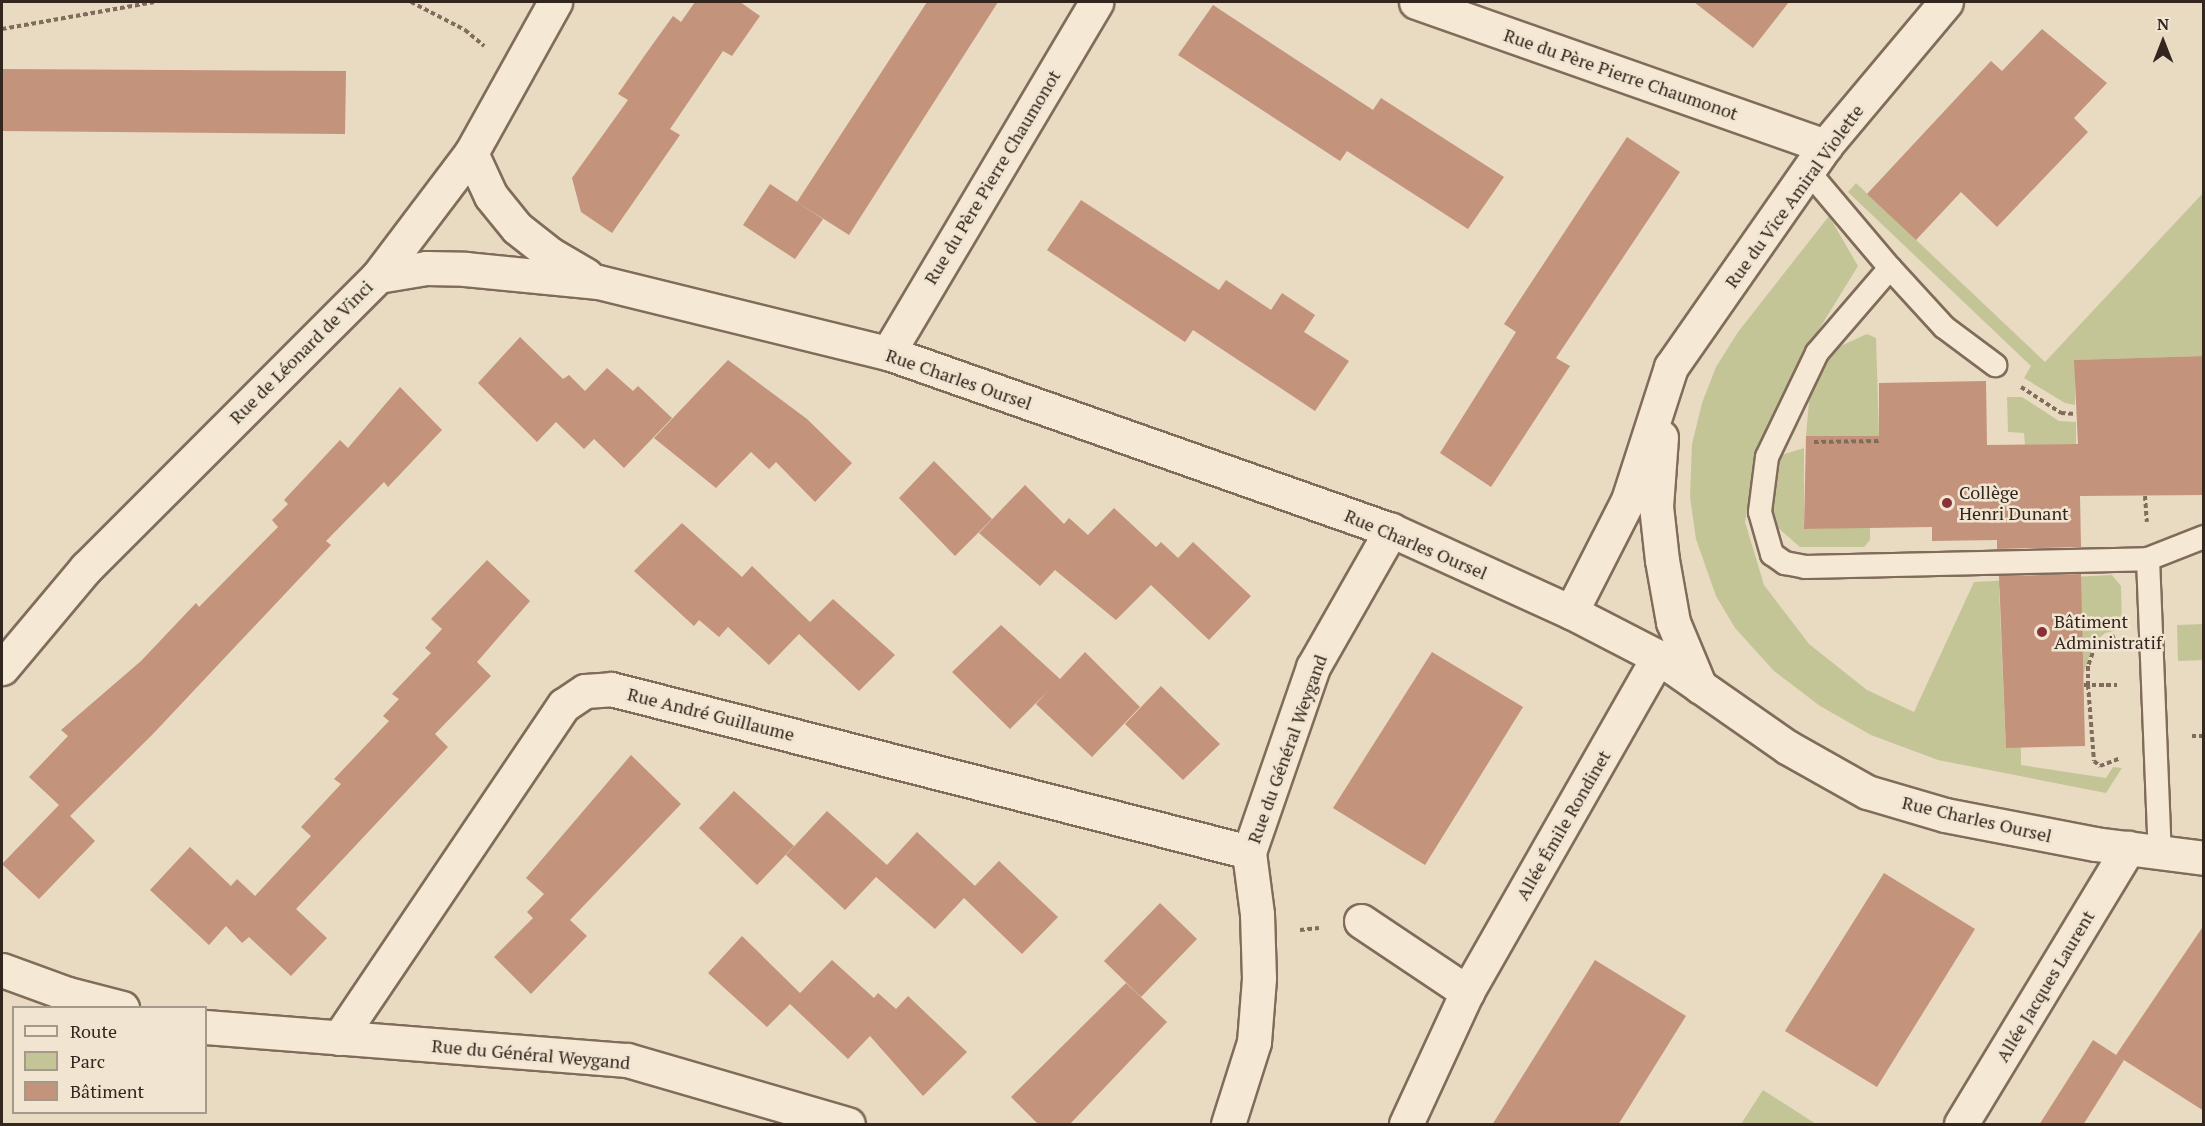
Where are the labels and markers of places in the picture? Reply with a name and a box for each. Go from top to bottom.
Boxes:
place label: Collège Henri Dunant [1959,482,2069,524]
marker: Collège Henri Dunant [1940,496,1954,510]
place label: Bâtiment Administratif [2054,611,2162,654]
marker: Bâtiment Administratif [2035,625,2049,639]

